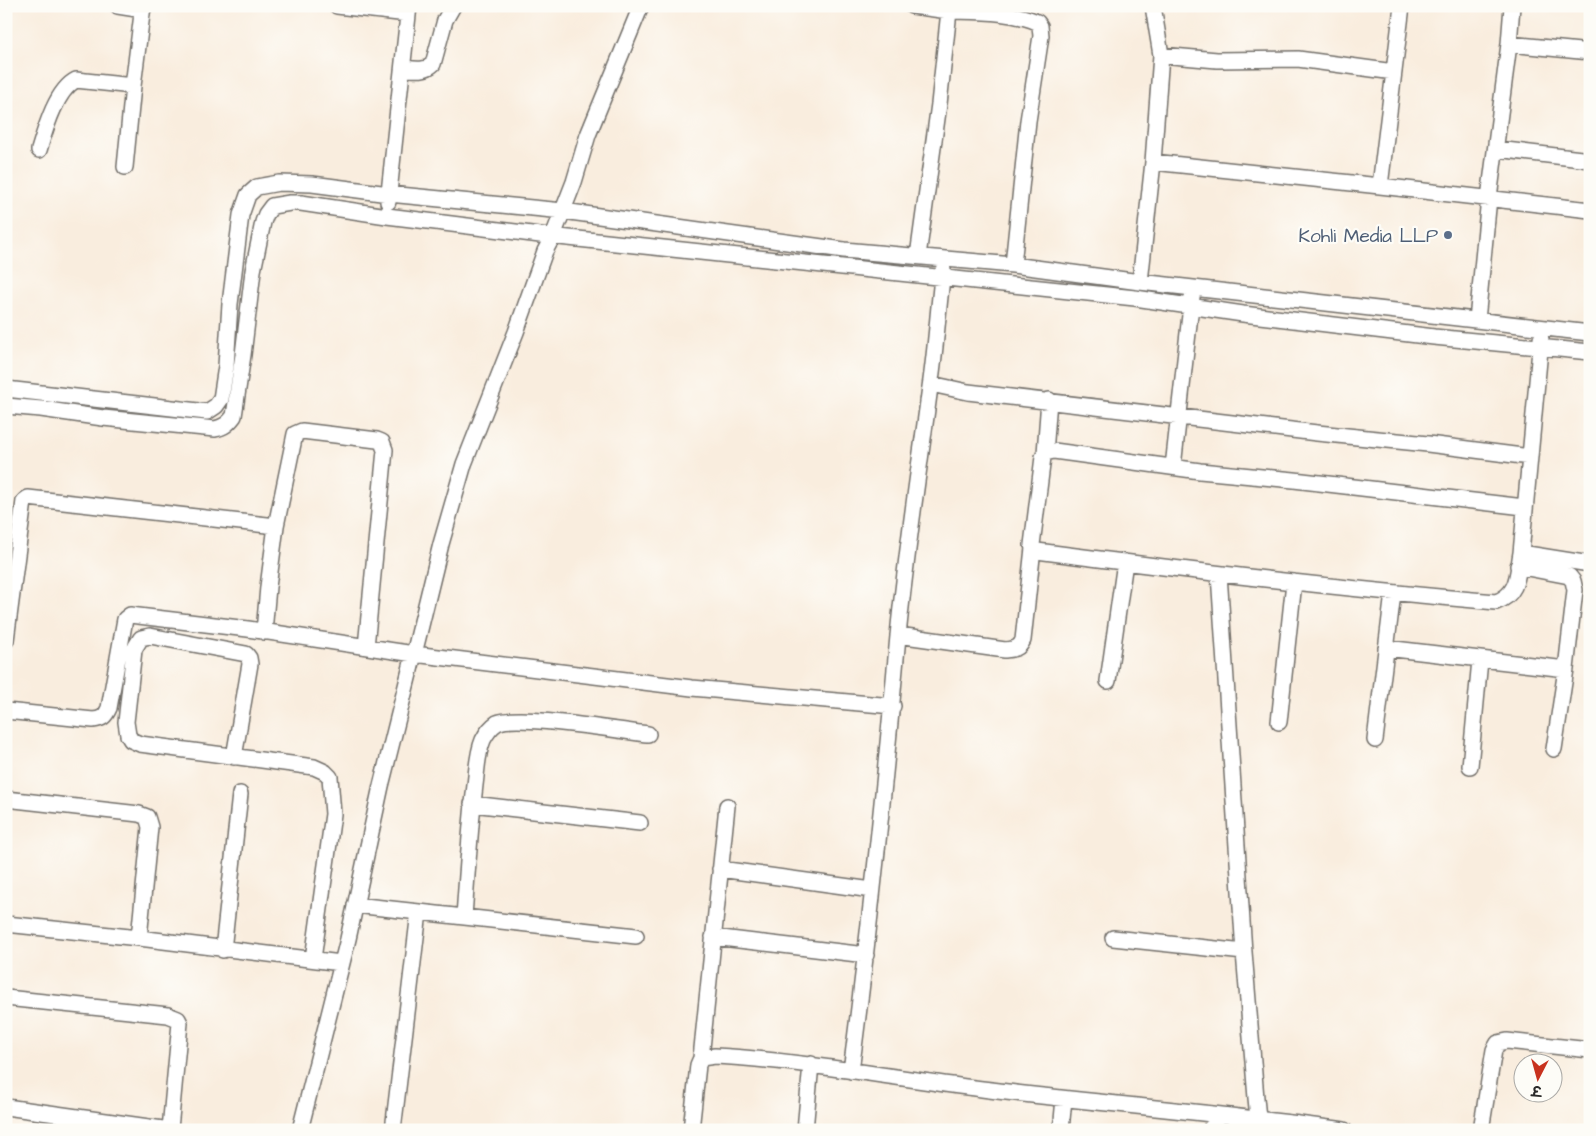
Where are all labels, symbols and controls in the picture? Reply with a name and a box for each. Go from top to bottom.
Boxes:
place label: Kohli Media LLP [1299,223,1438,250]
marker: Kohli Media LLP [1442,229,1454,241]
north arrow [1514,1054,1564,1104]
text: उ [1529,1079,1544,1101]

